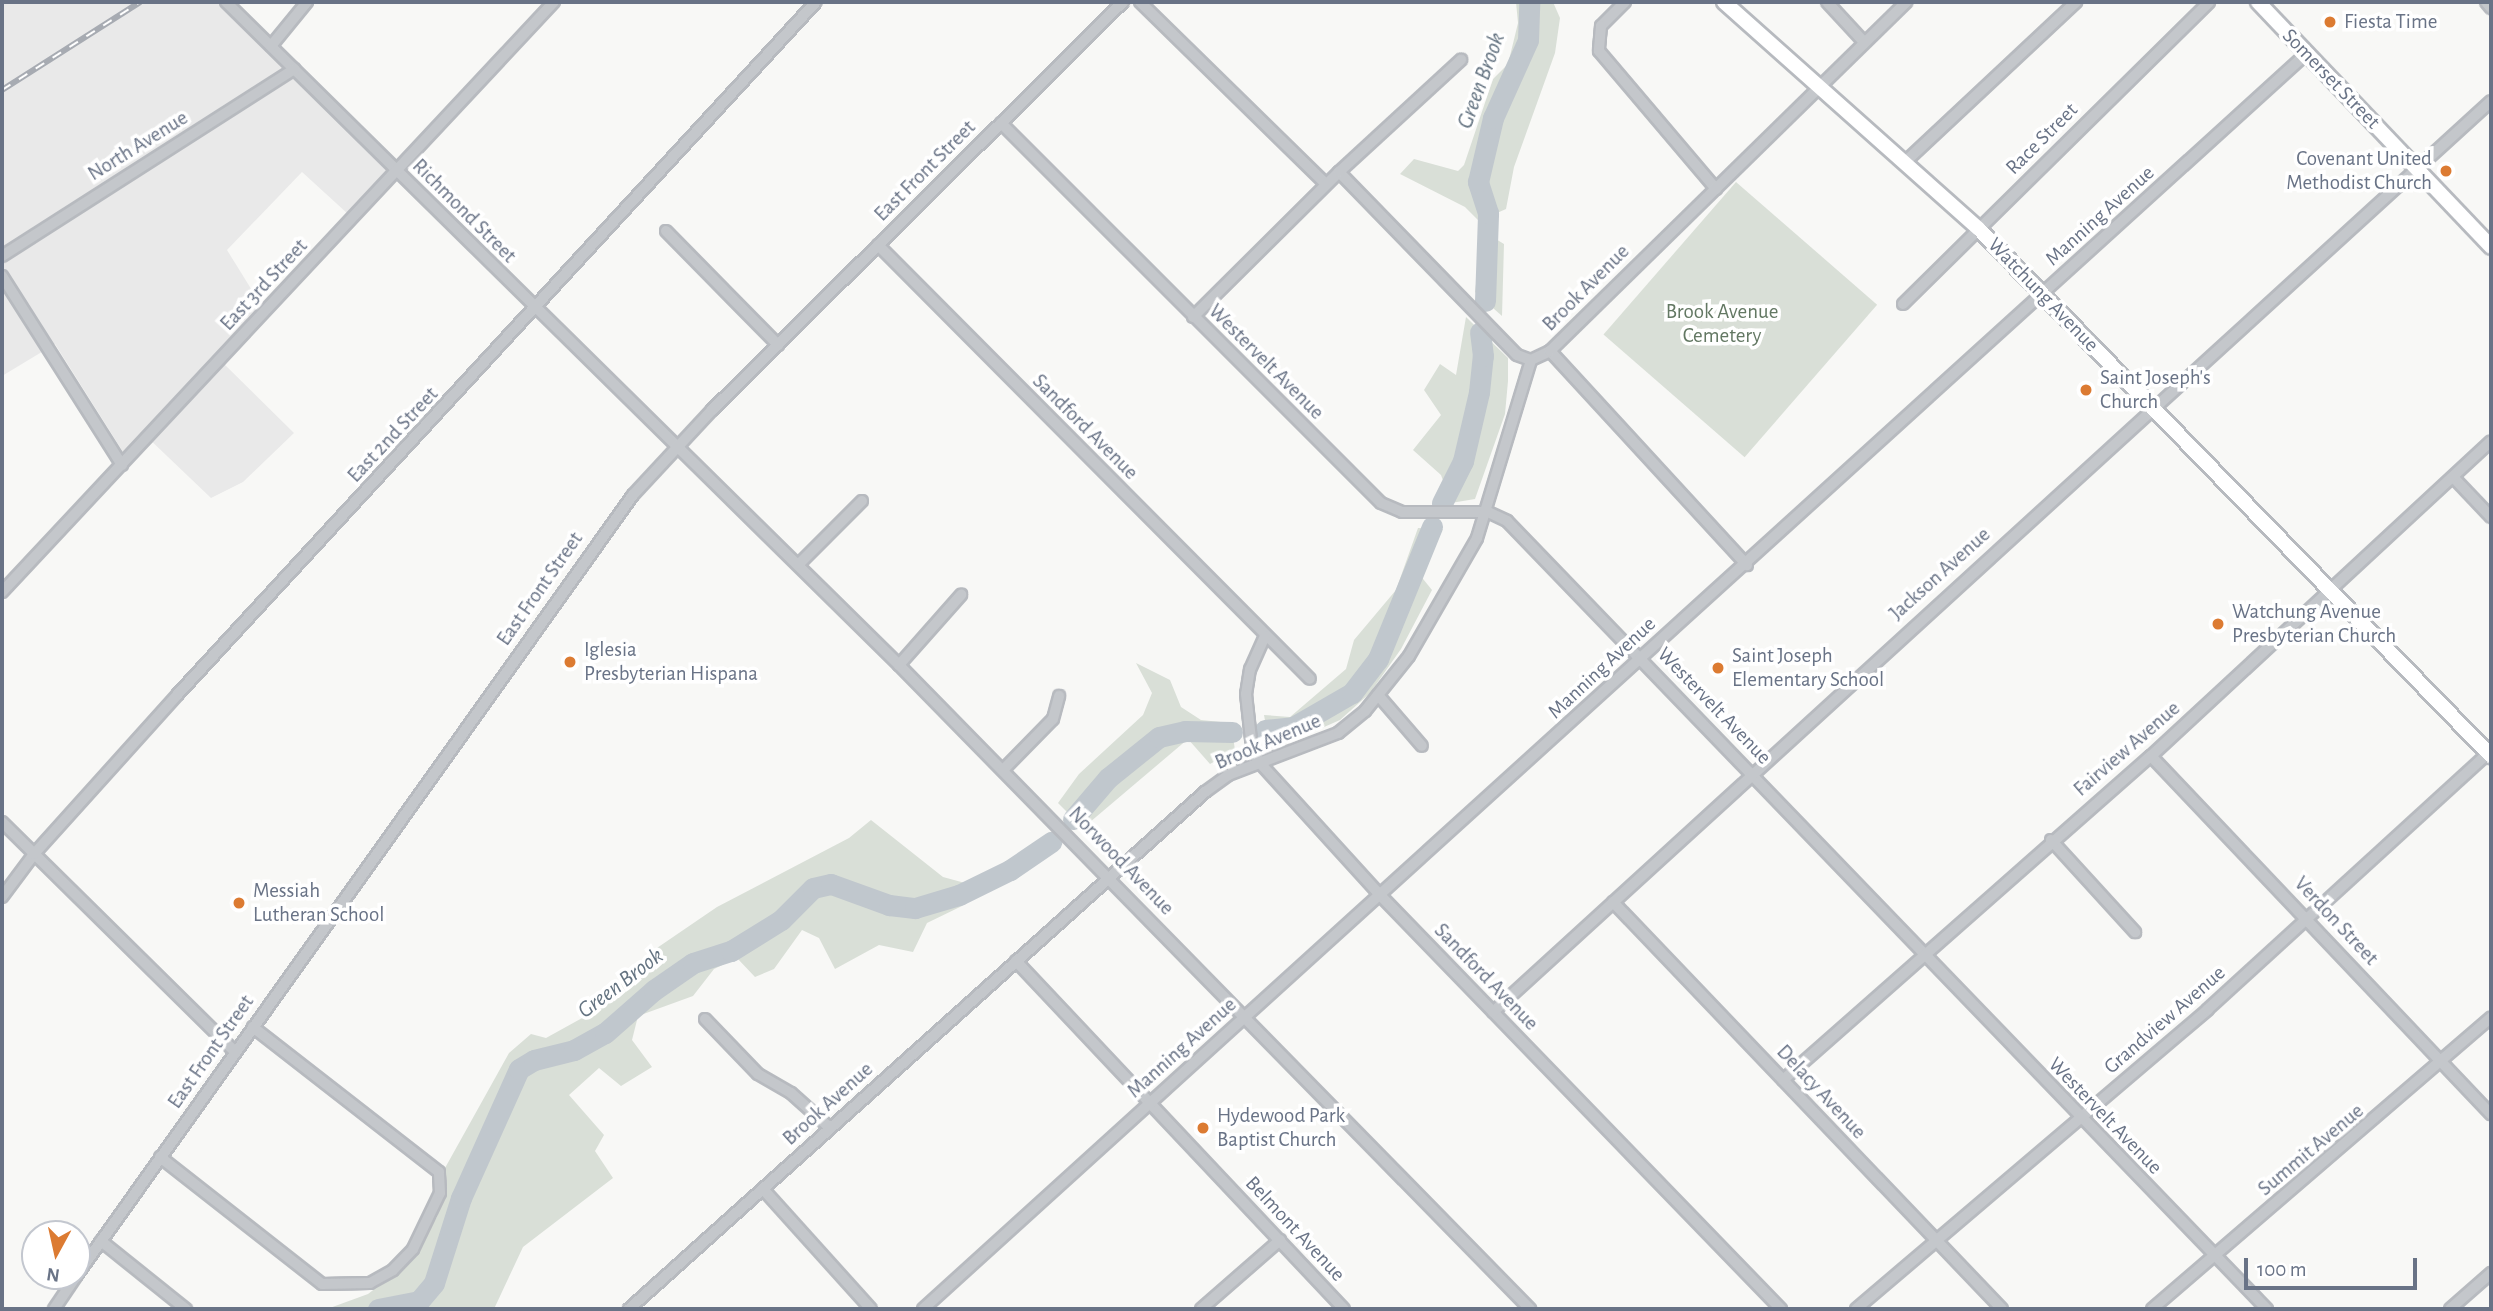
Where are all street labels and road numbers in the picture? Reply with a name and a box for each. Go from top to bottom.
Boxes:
street label: Somerset Street [2277,24,2385,134]
street label: Race Street [2001,98,2083,180]
street label: North Avenue [83,105,193,187]
street label: East Front Street [869,115,981,227]
street label: Richmond Street [407,154,521,268]
street label: Manning Avenue [2040,160,2160,272]
street label: Watchung Avenue [1982,233,2104,357]
street label: East 3rd Street [215,234,313,336]
street label: Brook Avenue [1537,239,1635,337]
street label: Westervelt Avenue [1203,299,1329,425]
street label: Sandford Avenue [1027,369,1143,485]
street label: East 2nd Street [342,382,444,488]
street label: Jackson Avenue [1884,522,1996,626]
street label: East Front Street [492,527,588,651]
street label: Manning Avenue [1543,612,1661,724]
street label: Westervelt Avenue [1652,642,1776,770]
street label: Fairview Avenue [2069,696,2185,802]
street label: Brook Avenue [1211,708,1325,776]
street label: Norwood Avenue [1063,801,1179,921]
street label: Verdon Street [2289,871,2383,971]
street label: Sandford Avenue [1429,918,1543,1036]
street label: Grandview Avenue [2099,960,2231,1080]
street label: East Front Street [163,990,259,1114]
street label: Manning Avenue [1122,992,1242,1104]
street label: Delacy Avenue [1771,1040,1871,1144]
street label: Westervelt Avenue [2043,1052,2167,1180]
street label: Brook Avenue [778,1057,878,1151]
street label: Summit Avenue [2253,1098,2369,1202]
street label: Belmont Avenue [1240,1171,1350,1287]

